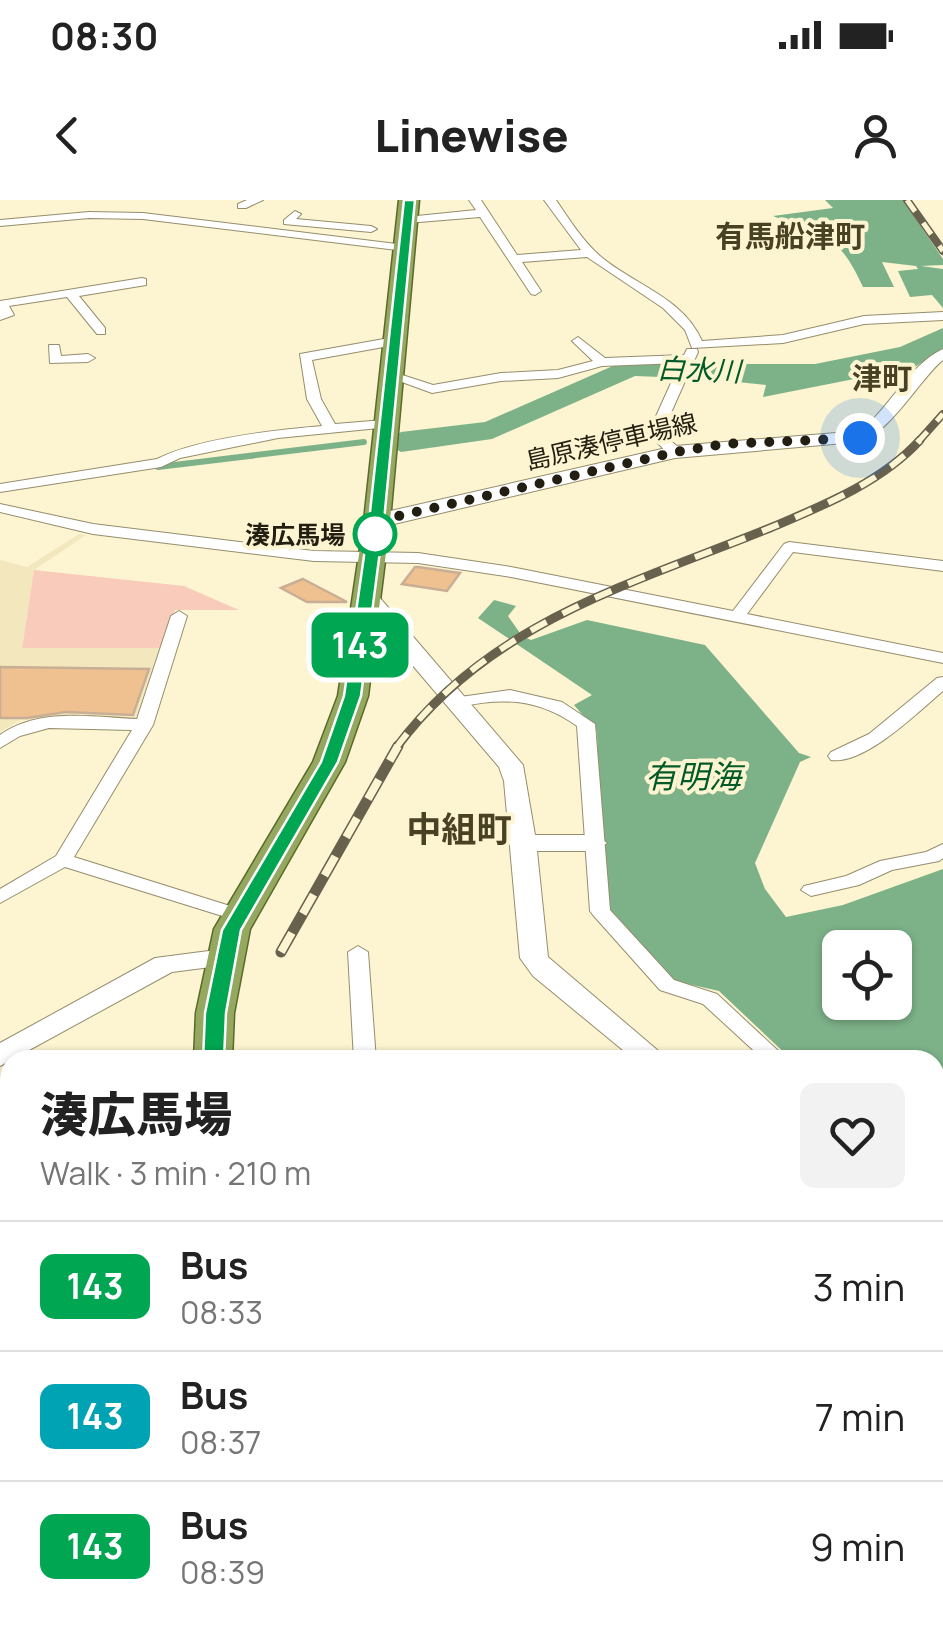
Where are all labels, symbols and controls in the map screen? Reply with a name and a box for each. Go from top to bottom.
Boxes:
text: 08:30 [50,9,158,61]
text: Linewise [374,104,569,166]
icon: back [40,108,95,163]
icon: person [848,108,903,163]
district label: 有馬船津町 [715,215,865,256]
water label: 白水川 [656,349,745,390]
district label: 津町 [852,357,912,398]
street label: 島原湊停車場線 [522,404,700,478]
your location [835,413,885,463]
marker: 湊広馬場 [354,513,396,555]
place label: 湊広馬場 [245,517,345,552]
line badge: 143 [302,612,418,678]
text: 143 [332,621,388,669]
water label: 有明海 [645,754,746,798]
district label: 中組町 [406,805,512,853]
map controls [822,930,912,1020]
button: locate [822,930,912,1020]
text: 湊広馬場 [40,1081,232,1146]
button: heart [800,1083,905,1188]
text: Walk · 3 min · 210 m [40,1151,311,1195]
text: Bus [180,1238,248,1290]
text: 3 min [813,1260,905,1312]
text: 143 [67,1262,123,1310]
text: 08:33 [180,1290,263,1334]
text: Bus [180,1368,248,1420]
text: 7 min [815,1390,905,1442]
text: 143 [67,1392,123,1440]
text: 08:37 [180,1420,261,1464]
text: Bus [180,1498,248,1550]
text: 9 min [810,1520,905,1572]
text: 143 [67,1522,123,1570]
text: 08:39 [180,1550,265,1594]

